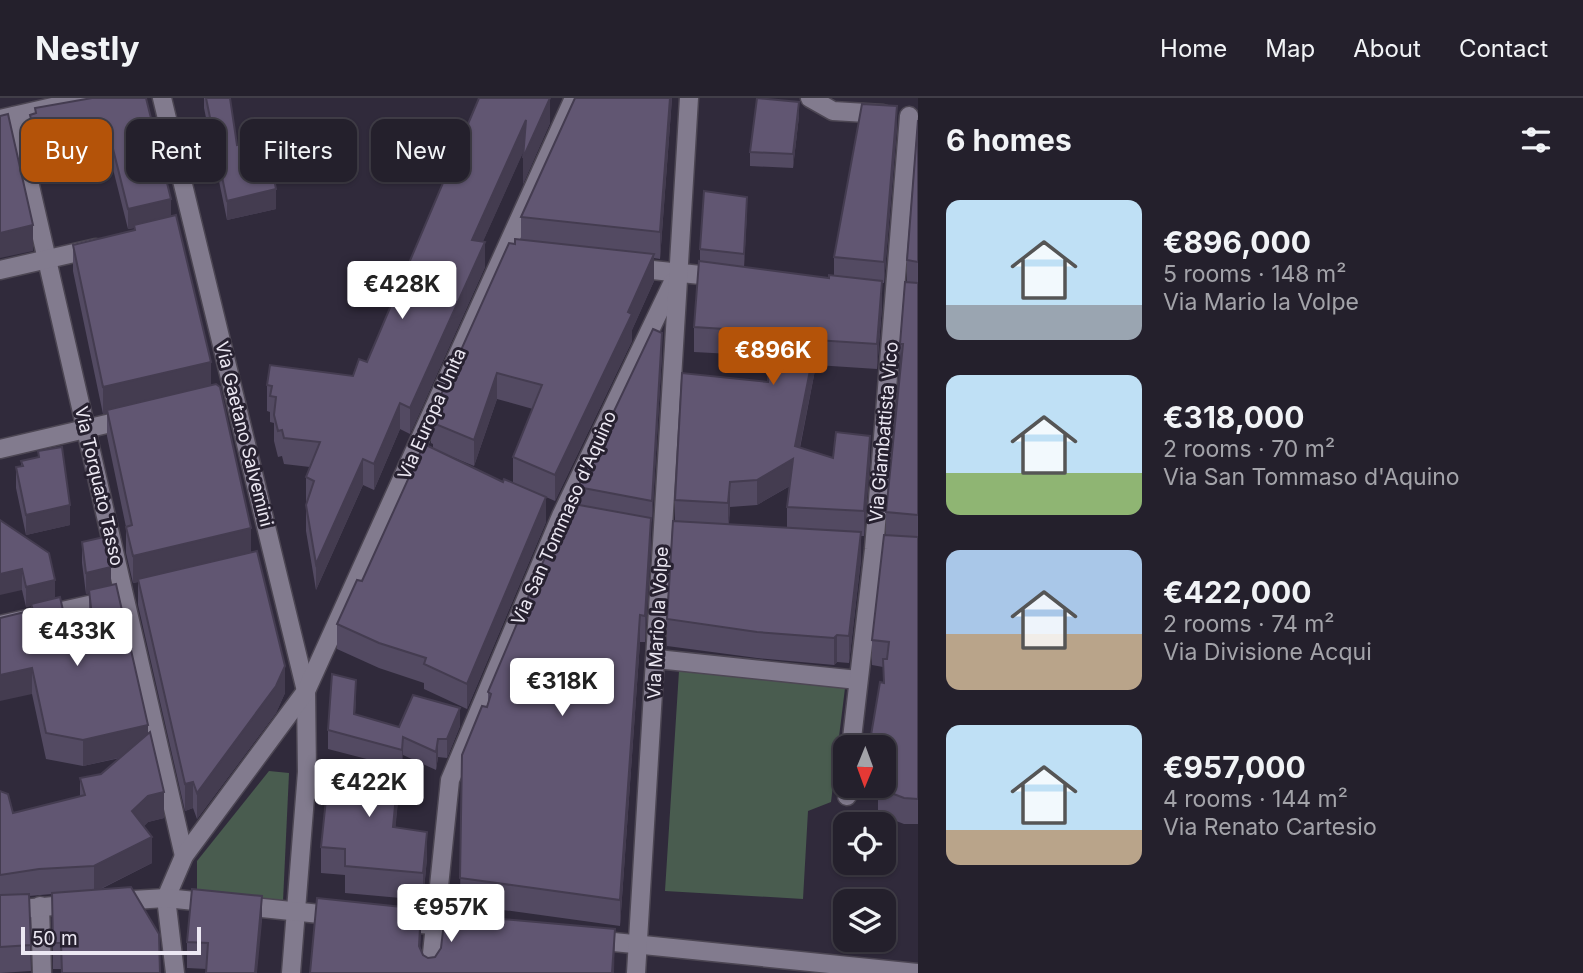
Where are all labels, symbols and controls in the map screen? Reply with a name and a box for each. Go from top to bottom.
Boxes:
text: Nestly [35,28,140,68]
text: Home [1160,34,1227,63]
text: Map [1265,34,1315,63]
text: About [1353,34,1421,63]
text: Contact [1459,34,1548,63]
chip: Buy [21,119,112,182]
chip: Rent [126,119,226,182]
chip: Filters [240,119,357,182]
chip: New [371,119,470,182]
icon: filters [1517,121,1555,159]
text: 6 homes [946,122,1072,158]
text: €896,000 [1163,224,1311,260]
icon: home [1002,228,1086,312]
text: 5 rooms · 148 m² [1163,260,1346,288]
pin: €428K [353,262,451,321]
text: €428K [363,270,441,298]
text: Via Mario la Volpe [1163,288,1359,316]
pin: €896K [724,328,822,387]
text: €896K [734,336,812,364]
street label: Via Gaetano Salvemini [211,339,278,529]
street label: Via Giambattista Vico [865,341,902,523]
street label: Via Europa Unita [393,345,470,483]
text: €318,000 [1163,399,1305,435]
icon: home [1002,403,1086,487]
street label: Via Torquato Tasso [71,404,128,568]
street label: Via San Tommaso d'Aquino [507,407,620,628]
text: 2 rooms · 70 m² [1163,435,1335,463]
text: Via San Tommaso d'Aquino [1163,463,1460,491]
street label: Via Mario la Volpe [643,546,672,700]
text: €422,000 [1163,574,1311,610]
icon: home [1002,578,1086,662]
pin: €433K [28,608,126,668]
text: 2 rooms · 74 m² [1163,610,1335,638]
text: €433K [38,617,116,645]
text: Via Divisione Acqui [1163,638,1372,666]
pin: €318K [513,658,611,718]
text: €318K [526,667,598,695]
north arrow [833,735,896,798]
map controls [833,735,896,952]
text: €957,000 [1163,749,1306,785]
icon: home [1002,753,1086,837]
pin: €422K [320,760,418,819]
text: €422K [331,768,407,796]
text: 4 rooms · 144 m² [1163,785,1348,813]
button: locate [833,812,896,875]
text: Via Renato Cartesio [1163,813,1377,841]
pin: €957K [402,884,500,944]
button: layers [833,889,896,952]
text: €957K [413,893,489,921]
scale bar [21,924,201,956]
text: 50 m [32,927,78,950]

